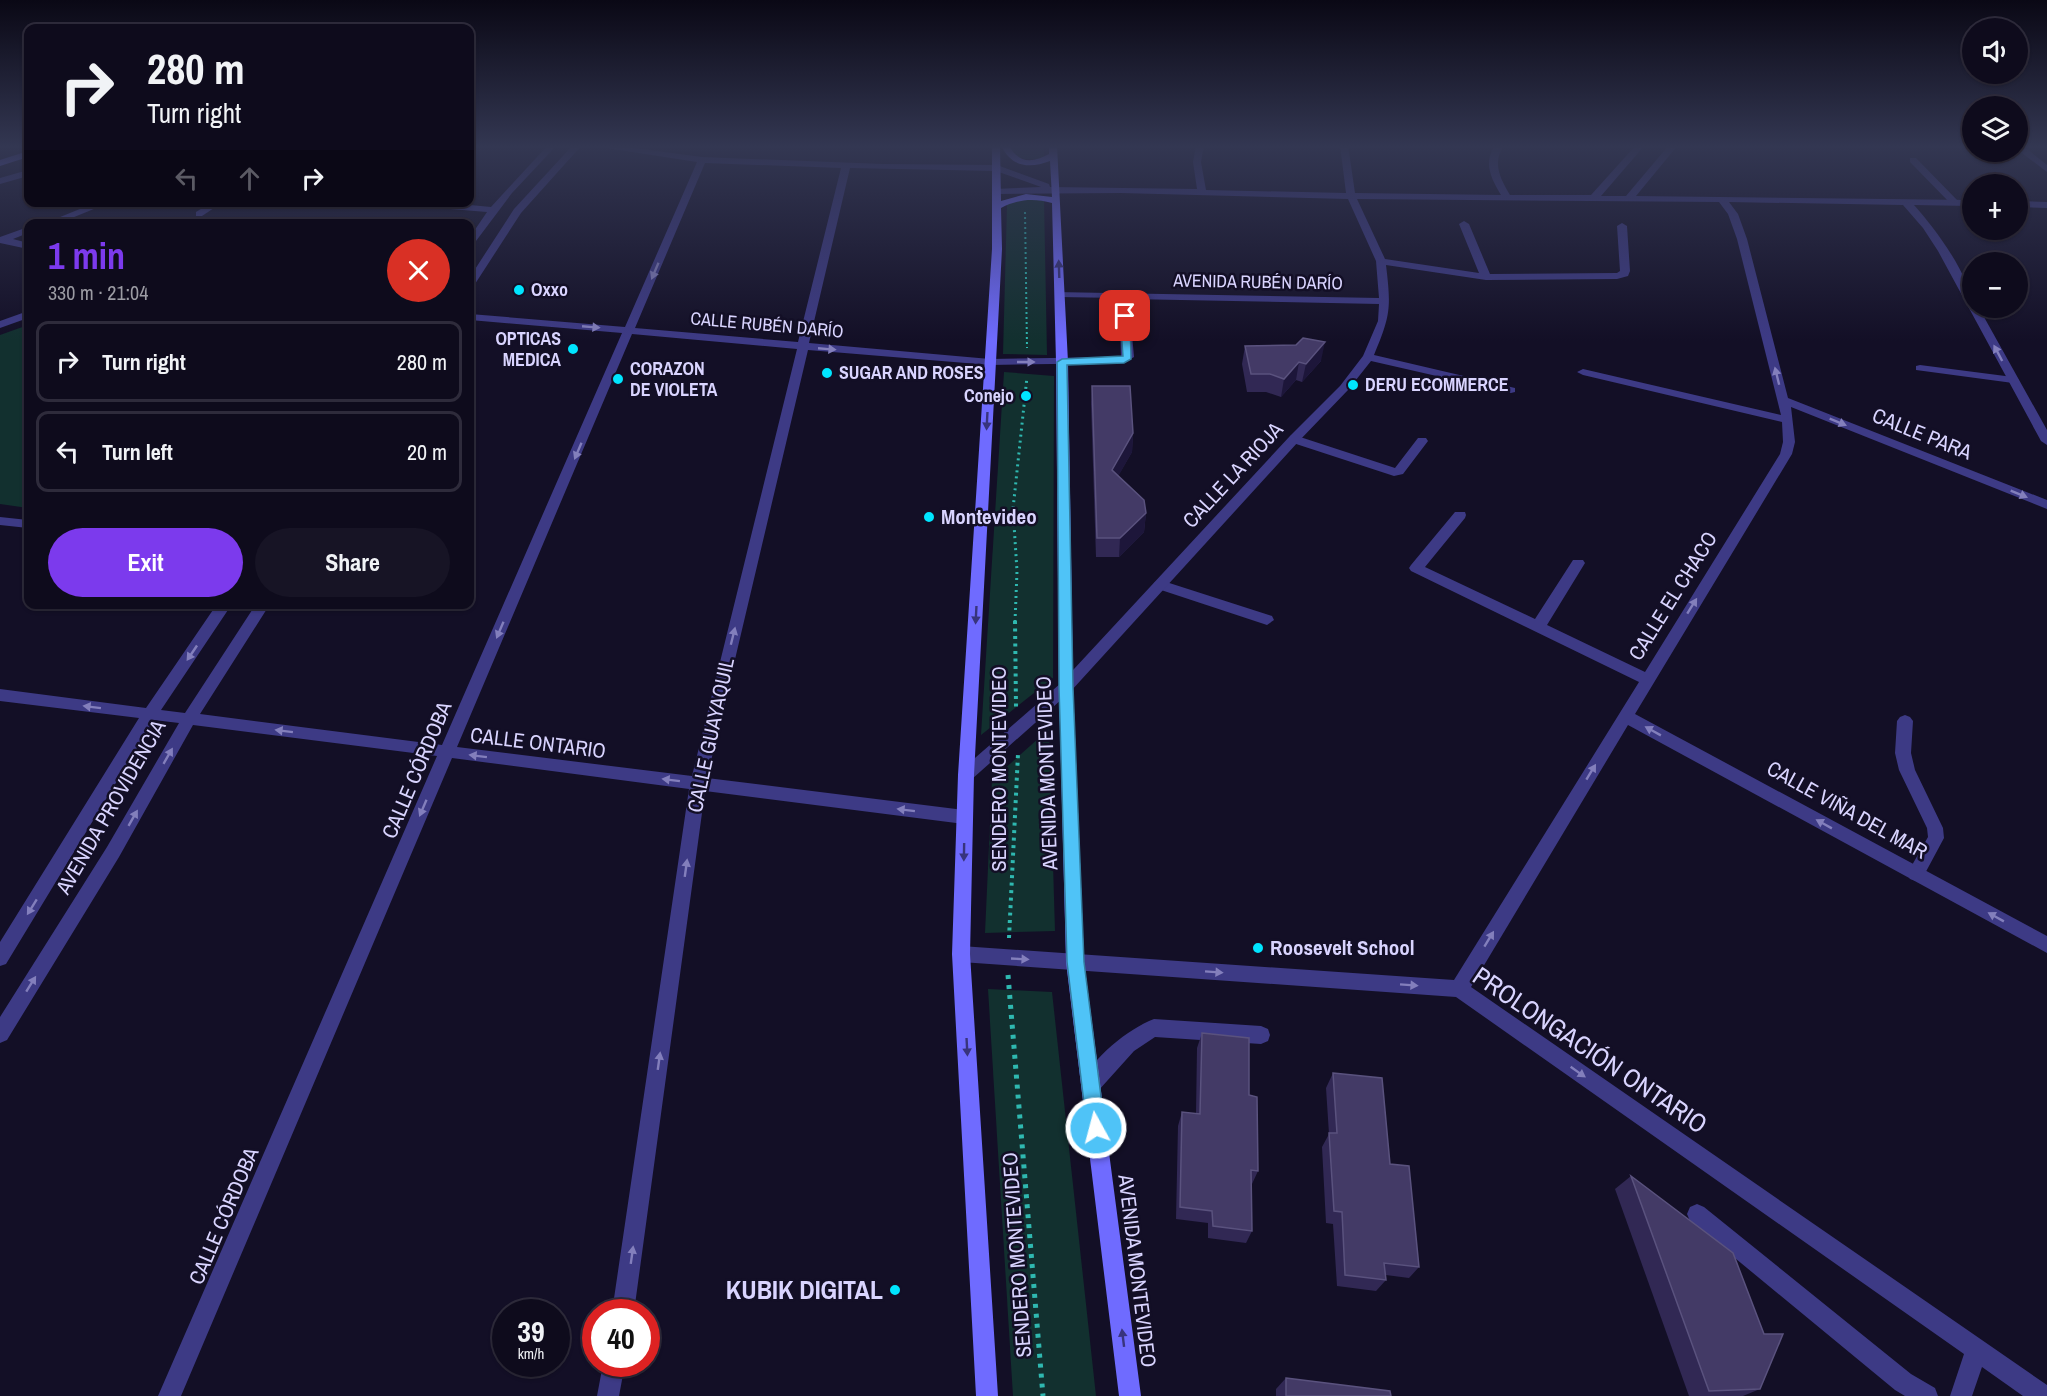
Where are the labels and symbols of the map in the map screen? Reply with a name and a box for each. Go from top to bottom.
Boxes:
one-way arrow [1054,260,1063,279]
one-way arrow [650,263,660,281]
street label: AVENIDA RUBÉN DARÍO [1172,268,1343,295]
place label: Oxxo [531,277,568,302]
marker: Oxxo [512,283,526,297]
pin [1099,290,1150,341]
street label: CALLE RUBÉN DARÍO [690,305,845,344]
one-way arrow [581,322,600,332]
place label: OPTICAS MEDICA [495,326,561,372]
marker: OPTICAS MEDICA [566,342,580,356]
one-way arrow [817,344,836,354]
one-way arrow [1993,344,2003,361]
place label: CORAZON DE VIOLETA [630,356,718,402]
one-way arrow [1017,357,1036,367]
place label: SUGAR AND ROSES [839,360,984,385]
marker: SUGAR AND ROSES [820,366,834,380]
one-way arrow [1772,367,1781,385]
marker: CORAZON DE VIOLETA [611,372,625,386]
place label: DERU ECOMMERCE [1365,372,1509,397]
marker: DERU ECOMMERCE [1346,378,1360,392]
place label: Conejo [964,383,1014,408]
marker: Conejo [1019,389,1033,403]
street label: CALLE PARA [1868,400,1977,467]
one-way arrow [982,411,992,430]
street label: CALLE LA RIOJA [1176,415,1290,534]
one-way arrow [1829,417,1847,427]
one-way arrow [573,442,583,460]
one-way arrow [2010,489,2028,499]
place label: Montevideo [941,502,1037,531]
marker: Montevideo [922,510,936,524]
street label: CALLE EL CHACO [1621,526,1724,666]
one-way arrow [1686,598,1697,614]
one-way arrow [971,606,980,625]
one-way arrow [495,621,505,639]
one-way arrow [729,627,739,646]
one-way arrow [187,645,198,661]
street label: CALLE GUAYAQUIL [680,655,741,815]
street label: SENDERO MONTEVIDEO [984,666,1013,872]
street label: AVENIDA MONTEVIDEO [1029,676,1064,871]
street label: CALLE CÓRDOBA [375,696,459,843]
one-way arrow [83,702,102,711]
street label: AVENIDA PROVIDENCIA [48,714,173,900]
street label: CALLE ONTARIO [469,720,608,765]
one-way arrow [1644,726,1661,736]
one-way arrow [275,727,294,736]
one-way arrow [163,747,173,764]
one-way arrow [468,752,487,761]
street label: CALLE VIÑA DEL MAR [1762,753,1933,866]
one-way arrow [1585,764,1596,780]
one-way arrow [662,776,681,785]
one-way arrow [418,800,428,818]
one-way arrow [897,805,916,814]
one-way arrow [127,809,137,826]
one-way arrow [1816,819,1833,829]
one-way arrow [959,842,968,861]
one-way arrow [681,859,690,878]
one-way arrow [27,899,38,915]
one-way arrow [1987,912,2004,922]
one-way arrow [1484,930,1494,947]
place label: Roosevelt School [1270,933,1415,962]
marker: Roosevelt School [1251,941,1265,955]
one-way arrow [1010,954,1029,963]
street label: PROLONGACIÓN ONTARIO [1466,958,1714,1141]
one-way arrow [1205,967,1224,976]
one-way arrow [26,976,37,992]
one-way arrow [1399,980,1418,990]
one-way arrow [962,1037,971,1056]
one-way arrow [654,1052,663,1071]
one-way arrow [1569,1066,1585,1078]
position arrow [1064,1096,1128,1160]
street label: CALLE CÓRDOBA [182,1142,266,1289]
street label: SENDERO MONTEVIDEO [995,1151,1038,1359]
street label: AVENIDA MONTEVIDEO [1111,1172,1164,1369]
one-way arrow [627,1245,637,1264]
place label: KUBIK DIGITAL [726,1272,883,1307]
marker: KUBIK DIGITAL [888,1283,902,1297]
speed limit sign: 40 [582,1299,660,1377]
one-way arrow [1118,1328,1127,1347]

